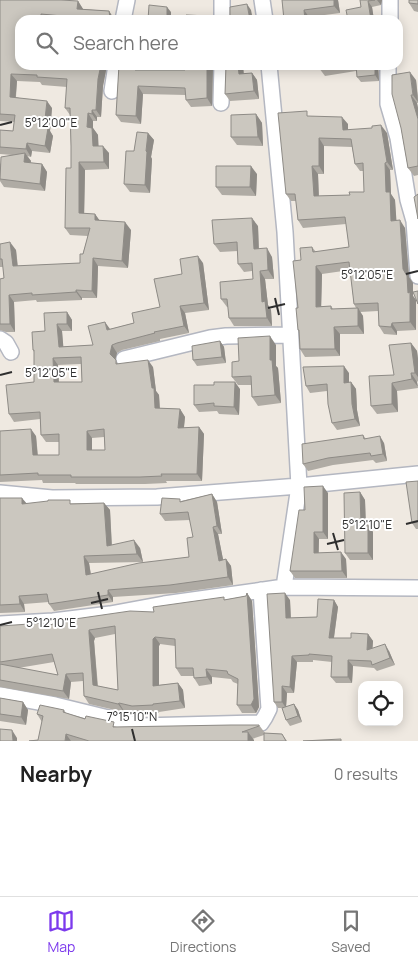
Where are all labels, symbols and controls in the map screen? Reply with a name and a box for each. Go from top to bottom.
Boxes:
search box [15,15,403,70]
icon: search [33,29,61,57]
text: Search here [73,30,179,56]
text: 5°12'00"E [25,114,77,131]
text: 5°12'05"E [341,266,393,283]
text: 5°12'05"E [25,364,77,381]
text: 5°12'10"E [342,516,392,533]
text: 5°12'10"E [26,614,76,631]
map controls [358,681,403,726]
button: locate [358,681,403,726]
text: 7°15'10"N [107,708,157,725]
text: Nearby [20,760,92,788]
text: 0 results [334,763,398,785]
tab: Map [47,907,75,956]
tab: Directions [170,907,236,956]
tab: Saved [331,907,371,956]

